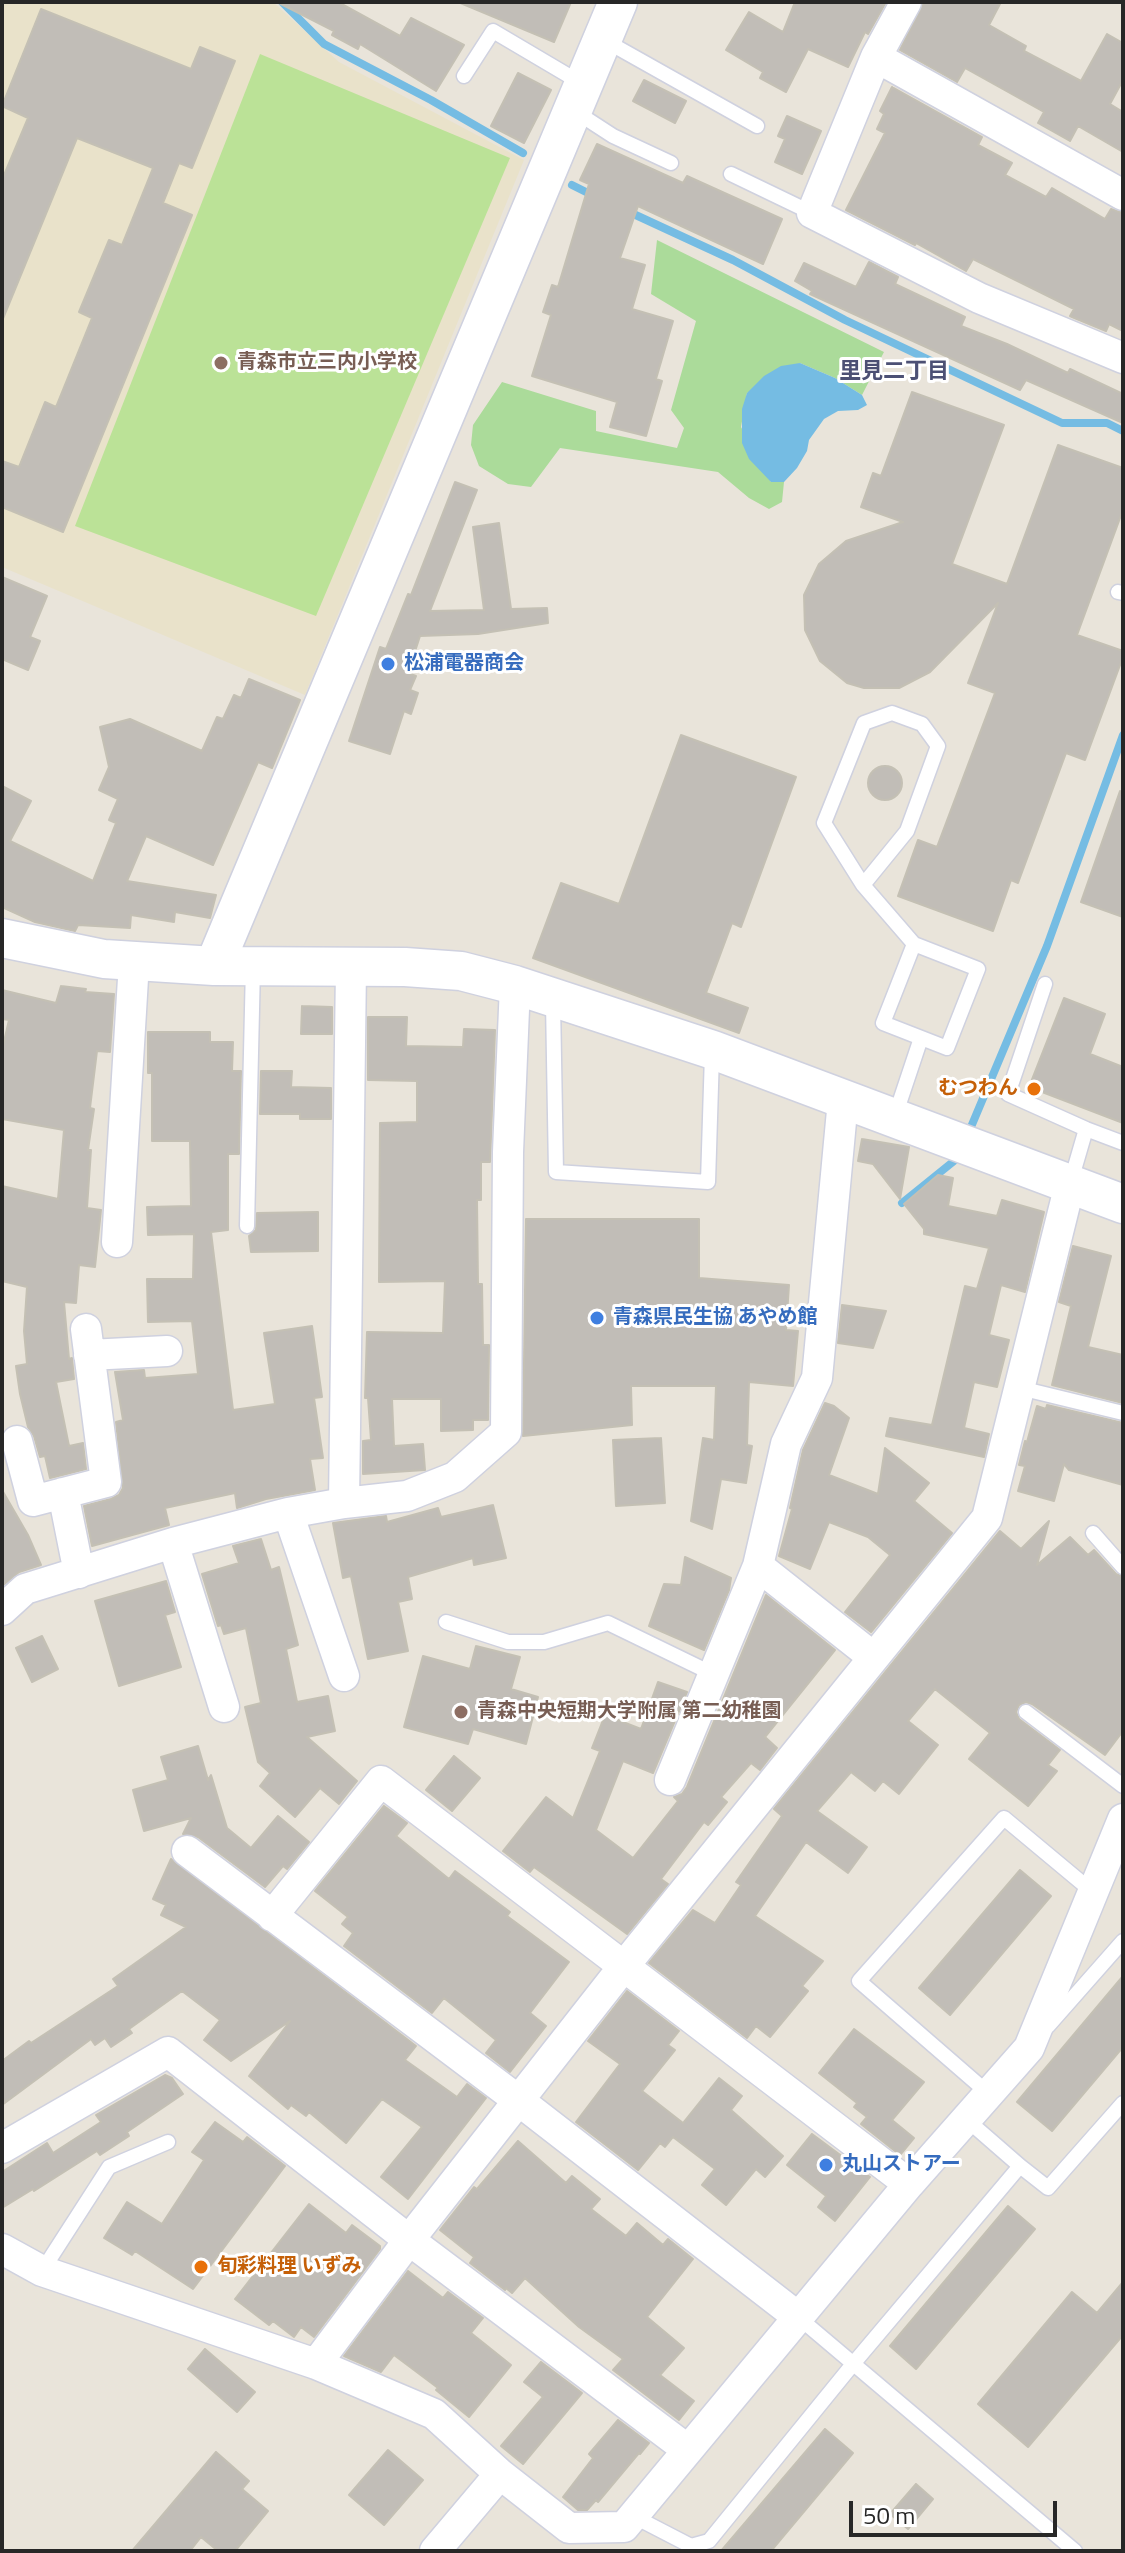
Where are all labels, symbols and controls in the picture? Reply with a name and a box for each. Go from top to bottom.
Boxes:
place label: 青森市立三内小学校 [237,351,417,375]
marker: 青森市立三内小学校 [212,354,230,372]
district label: 里見二丁目 [839,360,949,386]
place label: 松浦電器商会 [404,652,524,676]
marker: 松浦電器商会 [379,655,397,673]
place label: むつわん [938,1077,1018,1101]
marker: むつわん [1025,1080,1043,1098]
place label: 青森県民生協 あやめ館 [613,1306,817,1330]
marker: 青森県民生協 あやめ館 [588,1309,606,1327]
place label: 青森中央短期大学附属 第二幼稚園 [477,1700,781,1724]
marker: 青森中央短期大学附属 第二幼稚園 [452,1703,470,1721]
place label: 丸山ストアー [842,2153,961,2177]
marker: 丸山ストアー [817,2156,835,2174]
place label: 旬彩料理 いずみ [217,2255,361,2279]
marker: 旬彩料理 いずみ [192,2258,210,2276]
scale bar [853,2485,1061,2535]
text: 50 m [863,2497,915,2533]

